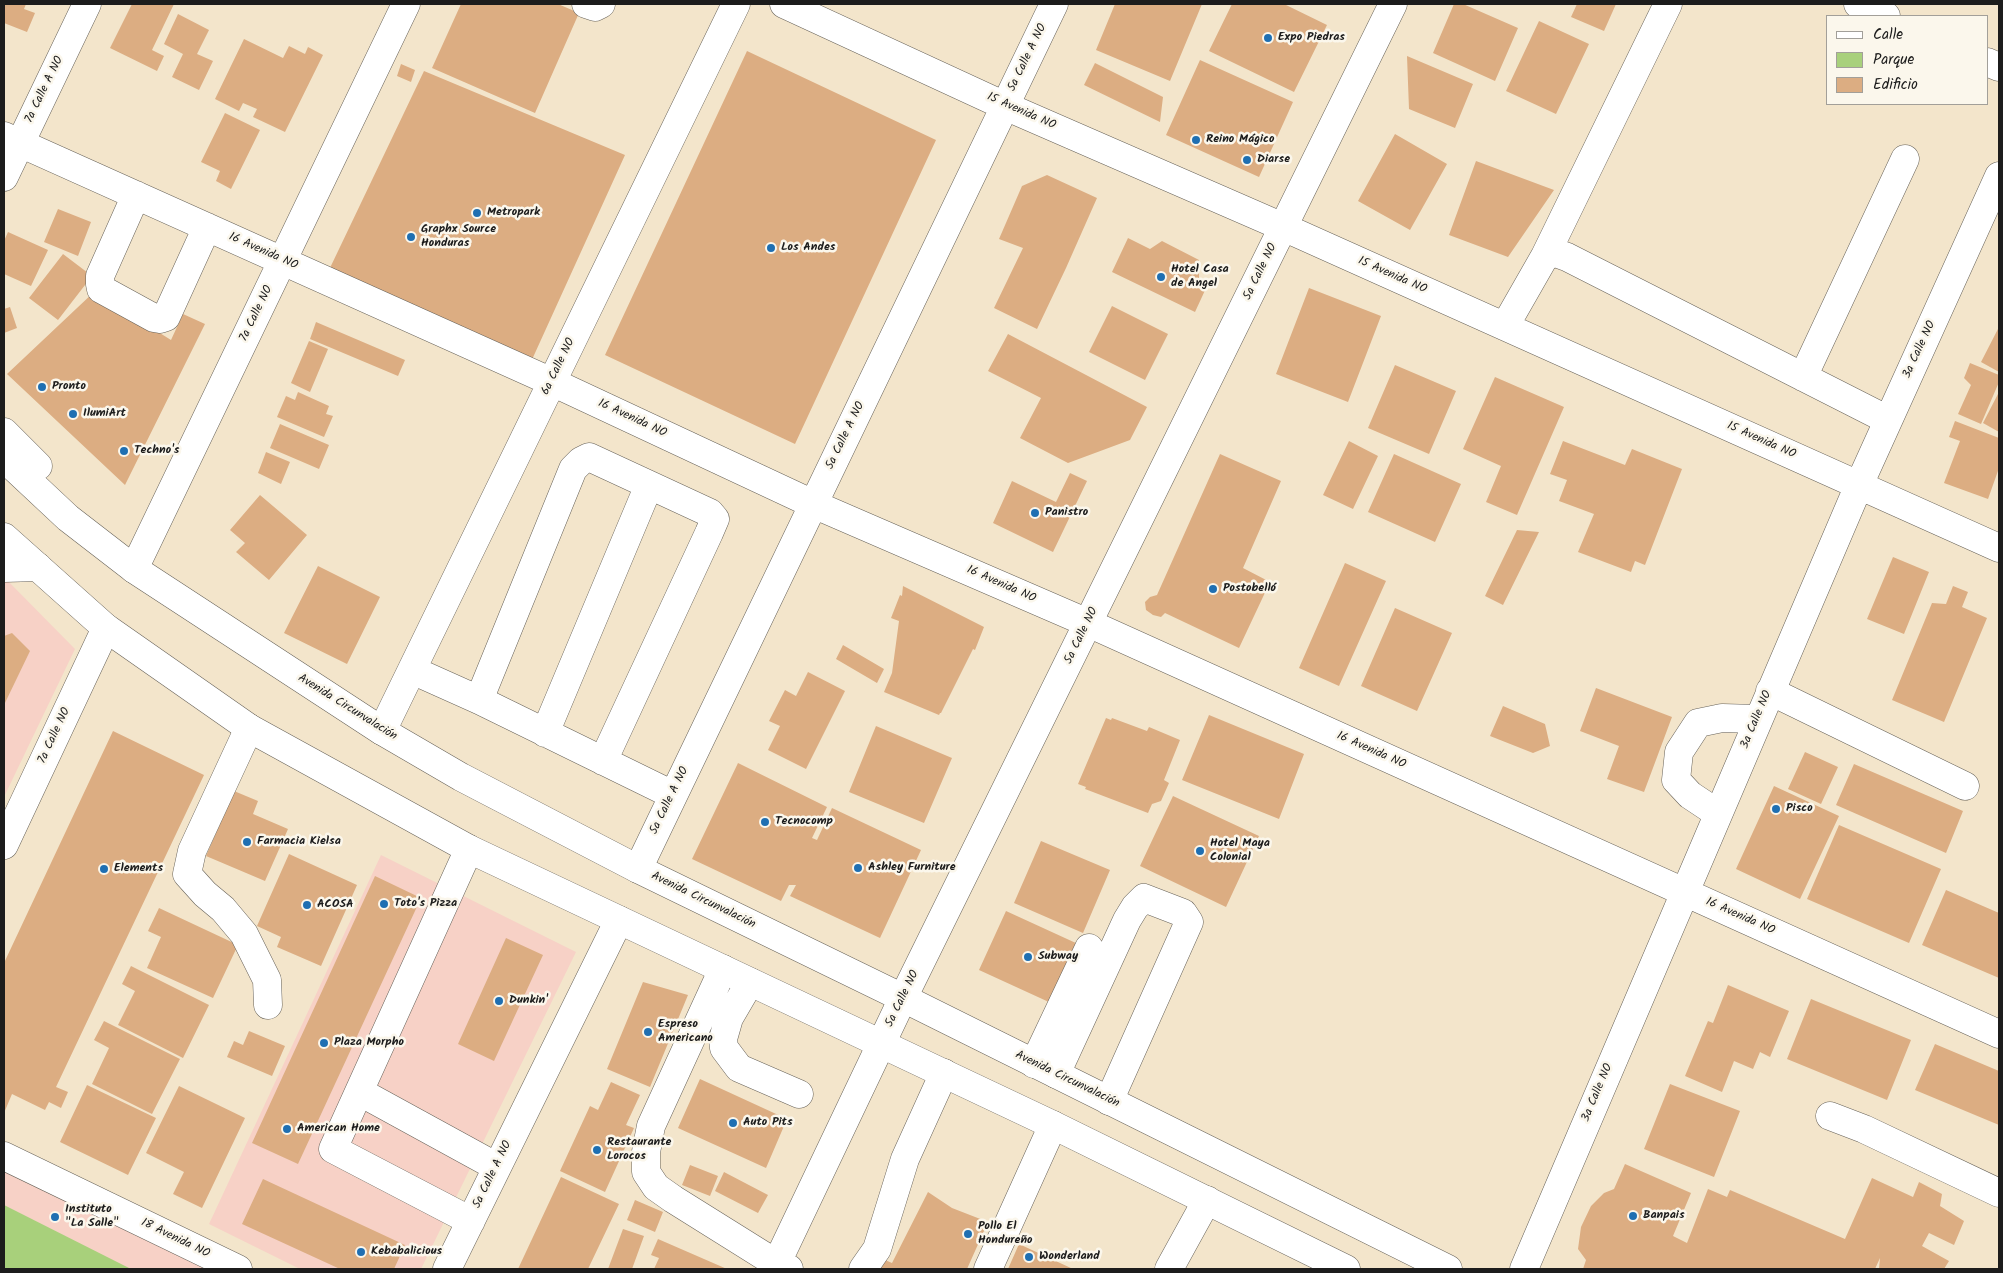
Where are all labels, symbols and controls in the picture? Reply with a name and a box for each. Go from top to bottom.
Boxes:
legend [1826,15,1988,105]
street label: 5a Calle A NO [1005,22,1051,94]
text: Calle [1873,23,1903,47]
place label: Expo Piedras [1278,31,1345,45]
marker: Expo Piedras [1262,32,1274,44]
text: Parque [1873,48,1914,72]
street label: 7a Calle A NO [23,54,67,126]
text: Edificio [1873,73,1918,97]
street label: 15 Avenida NO [984,90,1058,134]
place label: Reino Mágico [1206,133,1274,147]
marker: Reino Mágico [1190,134,1202,146]
place label: Diarse [1257,153,1290,167]
marker: Diarse [1241,154,1253,166]
place label: Metropark [487,206,540,220]
marker: Metropark [471,207,483,219]
place label: Graphx Source Honduras [421,223,496,251]
street label: 16 Avenida NO [226,230,300,274]
marker: Graphx Source Honduras [405,231,417,243]
place label: Los Andes [781,241,835,255]
street label: 5a Calle NO [1241,241,1281,303]
marker: Los Andes [765,242,777,254]
street label: 15 Avenida NO [1355,254,1429,298]
place label: Hotel Casa de Angel [1171,263,1229,291]
marker: Hotel Casa de Angel [1155,271,1167,283]
street label: 7a Calle NO [237,284,277,344]
street label: 3a Calle NO [1900,319,1940,381]
street label: 6a Calle NO [539,336,579,398]
place label: Pronto [52,380,86,394]
marker: Pronto [36,381,48,393]
street label: 16 Avenida NO [595,397,669,441]
street label: 5a Calle A NO [823,400,869,472]
place label: IlumiArt [83,407,126,421]
marker: IlumiArt [67,408,79,420]
street label: 15 Avenida NO [1724,419,1798,463]
place label: Techno's [134,444,179,458]
marker: Techno's [118,445,130,457]
place label: Panistro [1045,506,1088,520]
marker: Panistro [1029,507,1041,519]
street label: 16 Avenida NO [964,563,1038,607]
place label: Postobelló [1223,582,1276,596]
marker: Postobelló [1207,583,1219,595]
street label: 5a Calle NO [1062,605,1102,667]
street label: Avenida Circunvalación [295,672,399,744]
street label: 3a Calle NO [1738,689,1776,751]
street label: 7a Calle NO [36,706,74,766]
street label: 16 Avenida NO [1334,729,1408,773]
street label: 5a Calle A NO [647,765,693,837]
place label: Pisco [1786,802,1813,816]
marker: Pisco [1770,803,1782,815]
place label: Tecnocomp [775,815,833,829]
marker: Tecnocomp [759,816,771,828]
place label: Farmacia Kielsa [257,835,341,849]
marker: Farmacia Kielsa [241,836,253,848]
place label: Hotel Maya Colonial [1210,837,1270,865]
marker: Hotel Maya Colonial [1194,845,1206,857]
place label: Ashley Furniture [868,861,956,875]
place label: Elements [114,862,163,876]
marker: Ashley Furniture [852,862,864,874]
marker: Elements [98,863,110,875]
street label: Avenida Circunvalación [649,869,757,933]
street label: 16 Avenida NO [1703,895,1777,939]
place label: Toto's Pizza [394,897,457,911]
place label: ACOSA [317,898,354,912]
marker: Toto's Pizza [378,898,390,910]
marker: ACOSA [301,899,313,911]
place label: Subway [1038,950,1078,964]
marker: Subway [1022,951,1034,963]
street label: 5a Calle NO [883,968,923,1030]
place label: Dunkin' [509,994,548,1008]
marker: Dunkin' [493,995,505,1007]
place label: Espreso Americano [658,1018,713,1046]
marker: Espreso Americano [642,1026,654,1038]
place label: Plaza Morpho [334,1036,404,1050]
marker: Plaza Morpho [318,1037,330,1049]
street label: Avenida Circunvalación [1013,1048,1121,1112]
street label: 3a Calle NO [1579,1062,1617,1124]
place label: Auto Pits [743,1116,793,1130]
marker: Auto Pits [727,1117,739,1129]
place label: American Home [297,1122,380,1136]
marker: American Home [281,1123,293,1135]
place label: Restaurante Lorocos [607,1136,671,1164]
street label: 5a Calle A NO [470,1139,516,1211]
marker: Restaurante Lorocos [591,1144,603,1156]
place label: Instituto "La Salle" [65,1203,119,1231]
place label: Banpais [1643,1209,1685,1223]
marker: Banpais [1627,1210,1639,1222]
marker: Instituto "La Salle" [49,1211,61,1223]
street label: 18 Avenida NO [138,1216,212,1262]
place label: Pollo El Hondureño [978,1220,1033,1248]
marker: Pollo El Hondureño [962,1228,974,1240]
place label: Kebabalicious [371,1245,442,1259]
marker: Kebabalicious [355,1246,367,1258]
place label: Wonderland [1039,1250,1100,1264]
marker: Wonderland [1023,1251,1035,1263]

